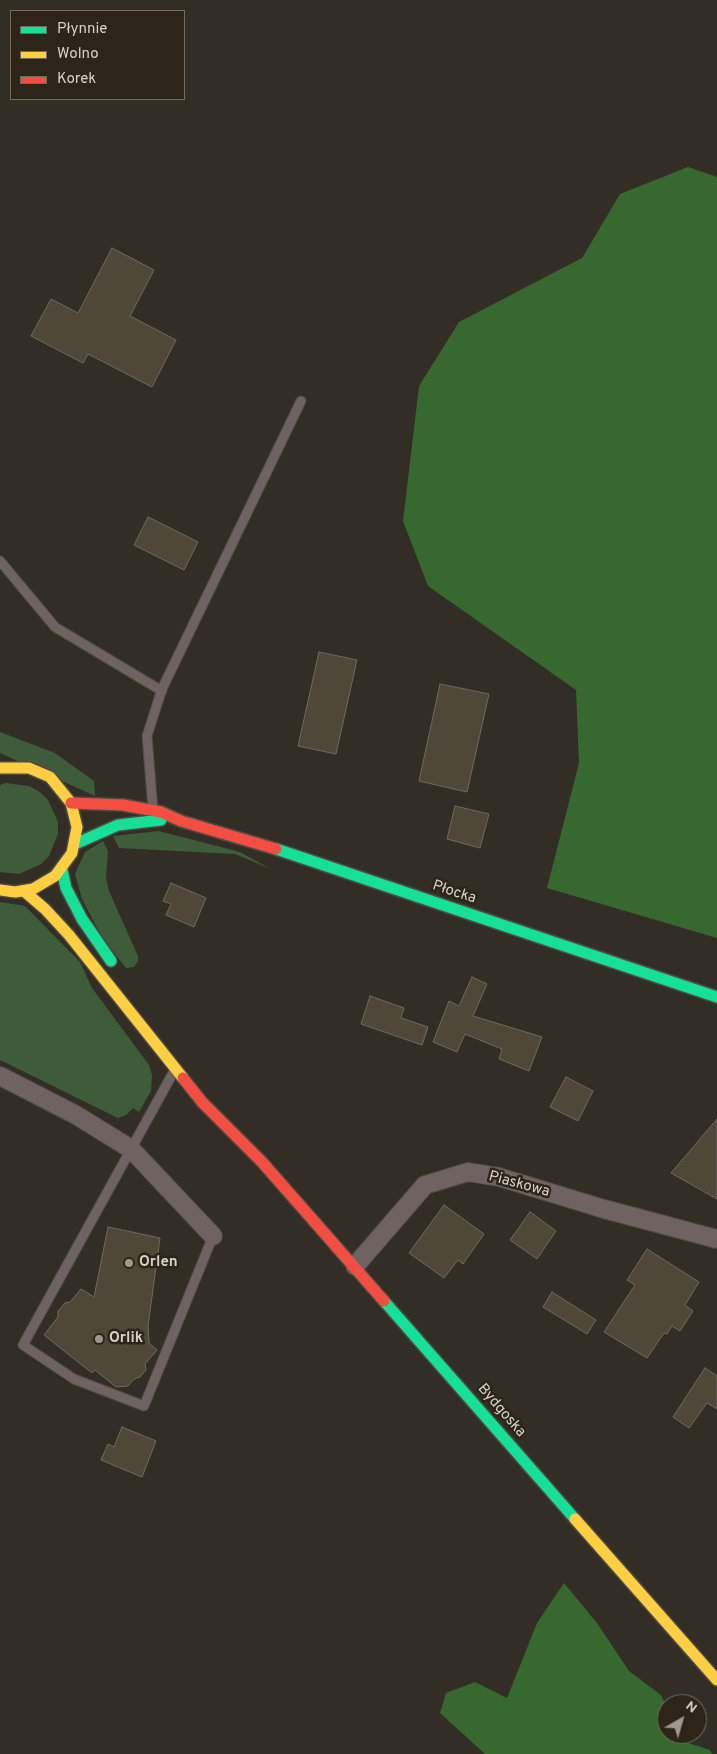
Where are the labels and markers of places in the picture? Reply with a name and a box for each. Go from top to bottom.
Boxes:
place label: Orlen [139,1254,178,1272]
marker: Orlen [123,1257,135,1269]
place label: Orlik [109,1330,143,1348]
marker: Orlik [93,1333,105,1345]

